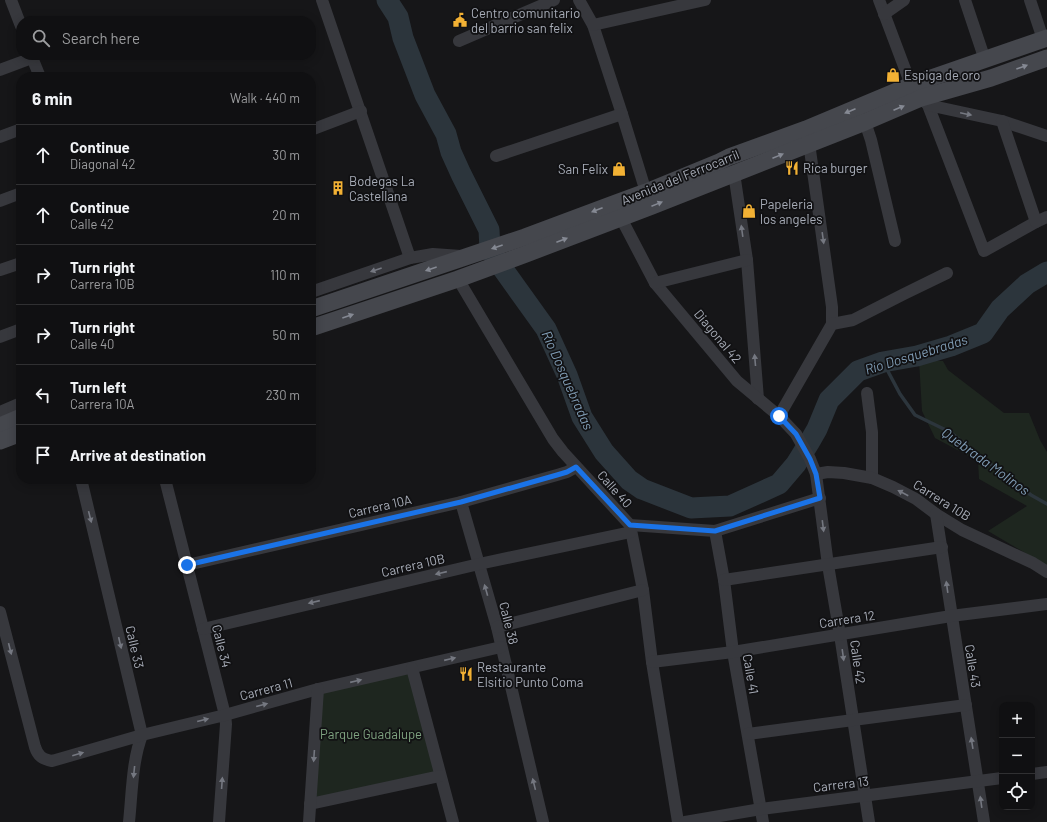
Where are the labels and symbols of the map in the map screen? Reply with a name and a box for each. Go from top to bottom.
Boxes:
place label: Centro comunitario del barrio san felix [471,5,580,36]
public building icon: Centro comunitario del barrio san felix [452,12,468,28]
one-way arrow [1016,64,1028,70]
shop icon: Espiga de oro [885,67,901,83]
place label: Espiga de oro [904,67,980,83]
one-way arrow [893,104,905,110]
one-way arrow [844,108,855,114]
one-way arrow [960,111,972,117]
street label: Avenida del Ferrocarril [619,146,741,208]
one-way arrow [772,152,784,158]
restaurant icon: Rica burger [784,160,800,176]
place label: Rica burger [803,160,868,176]
place label: San Felix [558,161,608,177]
shop icon: San Felix [611,161,627,177]
place label: Bodegas La Castellana [349,173,415,204]
building icon: Bodegas La Castellana [330,180,346,196]
place label: Papeleria los angeles [760,196,823,227]
one-way arrow [652,201,663,207]
shop icon: Papeleria los angeles [741,203,757,219]
one-way arrow [590,207,602,213]
one-way arrow [739,225,745,237]
one-way arrow [820,231,826,244]
one-way arrow [557,237,569,243]
one-way arrow [490,244,502,250]
one-way arrow [425,266,437,272]
one-way arrow [369,267,381,273]
street label: Diagonal 42 [691,306,745,366]
one-way arrow [342,313,354,319]
water label: Río Dosquebradas [539,328,598,433]
water label: Río Dosquebradas [863,330,970,378]
one-way arrow [751,354,758,366]
route start [770,407,788,425]
water label: Quebrada Molinos [939,423,1034,499]
street label: Calle 40 [594,467,636,511]
street label: Carrera 10B [910,476,974,524]
one-way arrow [898,489,909,496]
street label: Carrera 10A [347,491,413,521]
one-way arrow [87,511,93,523]
one-way arrow [820,520,826,532]
street label: Carrera 10B [380,550,446,580]
route end [178,556,196,574]
one-way arrow [435,570,447,576]
one-way arrow [944,580,950,593]
one-way arrow [483,583,489,595]
one-way arrow [308,600,321,606]
street label: Calle 38 [496,600,522,646]
street label: Carrera 12 [818,607,876,631]
street label: Calle 34 [209,623,235,669]
street label: Calle 33 [122,624,148,670]
one-way arrow [118,637,124,649]
street label: Calle 42 [847,639,869,685]
one-way arrow [7,643,13,656]
street label: Calle 43 [962,643,984,689]
one-way arrow [840,649,846,661]
street label: Calle 41 [740,653,762,695]
one-way arrow [443,655,456,661]
place label: Restaurante Elsitio Punto Coma [477,659,583,690]
restaurant icon: Restaurante Elsitio Punto Coma [458,666,474,682]
street label: Carrera 11 [238,674,294,704]
one-way arrow [350,677,363,683]
one-way arrow [256,701,268,707]
one-way arrow [198,717,210,723]
park label: Parque Guadalupe [320,726,422,742]
one-way arrow [969,737,975,749]
one-way arrow [310,750,317,762]
one-way arrow [72,751,84,757]
one-way arrow [131,766,137,779]
street label: Carrera 13 [812,773,870,795]
one-way arrow [218,777,225,789]
one-way arrow [531,778,537,790]
one-way arrow [978,795,984,808]

